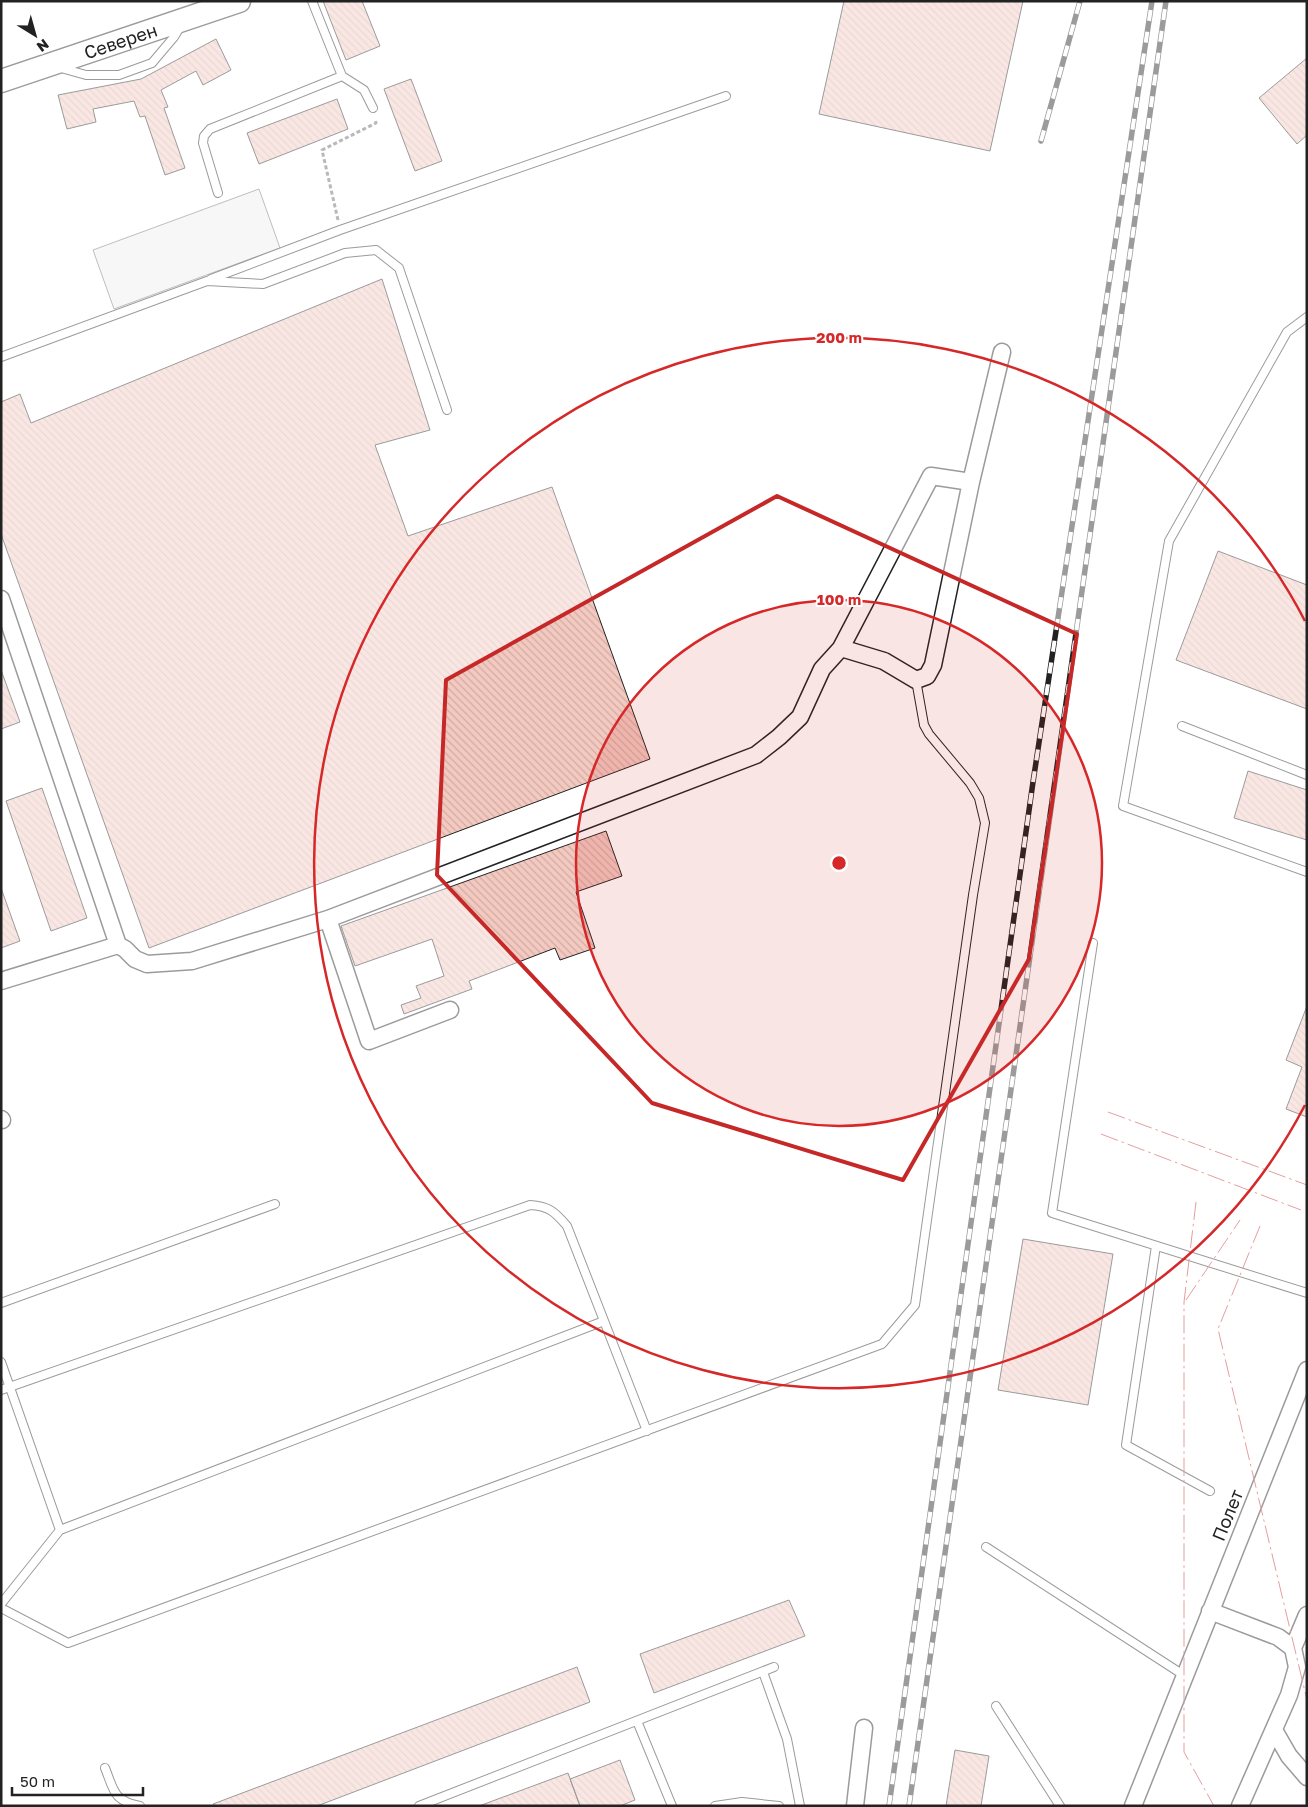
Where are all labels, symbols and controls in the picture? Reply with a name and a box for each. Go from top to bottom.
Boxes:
north arrow [10,10,60,60]
street label: Северен [81,18,160,63]
text: N [34,36,52,56]
text: 200 m [816,328,862,346]
text: 100 m [817,590,861,608]
centre of rings [830,854,848,872]
street label: Полет [1207,1486,1247,1544]
scale bar [12,1764,144,1796]
text: 50 m [20,1772,55,1790]

